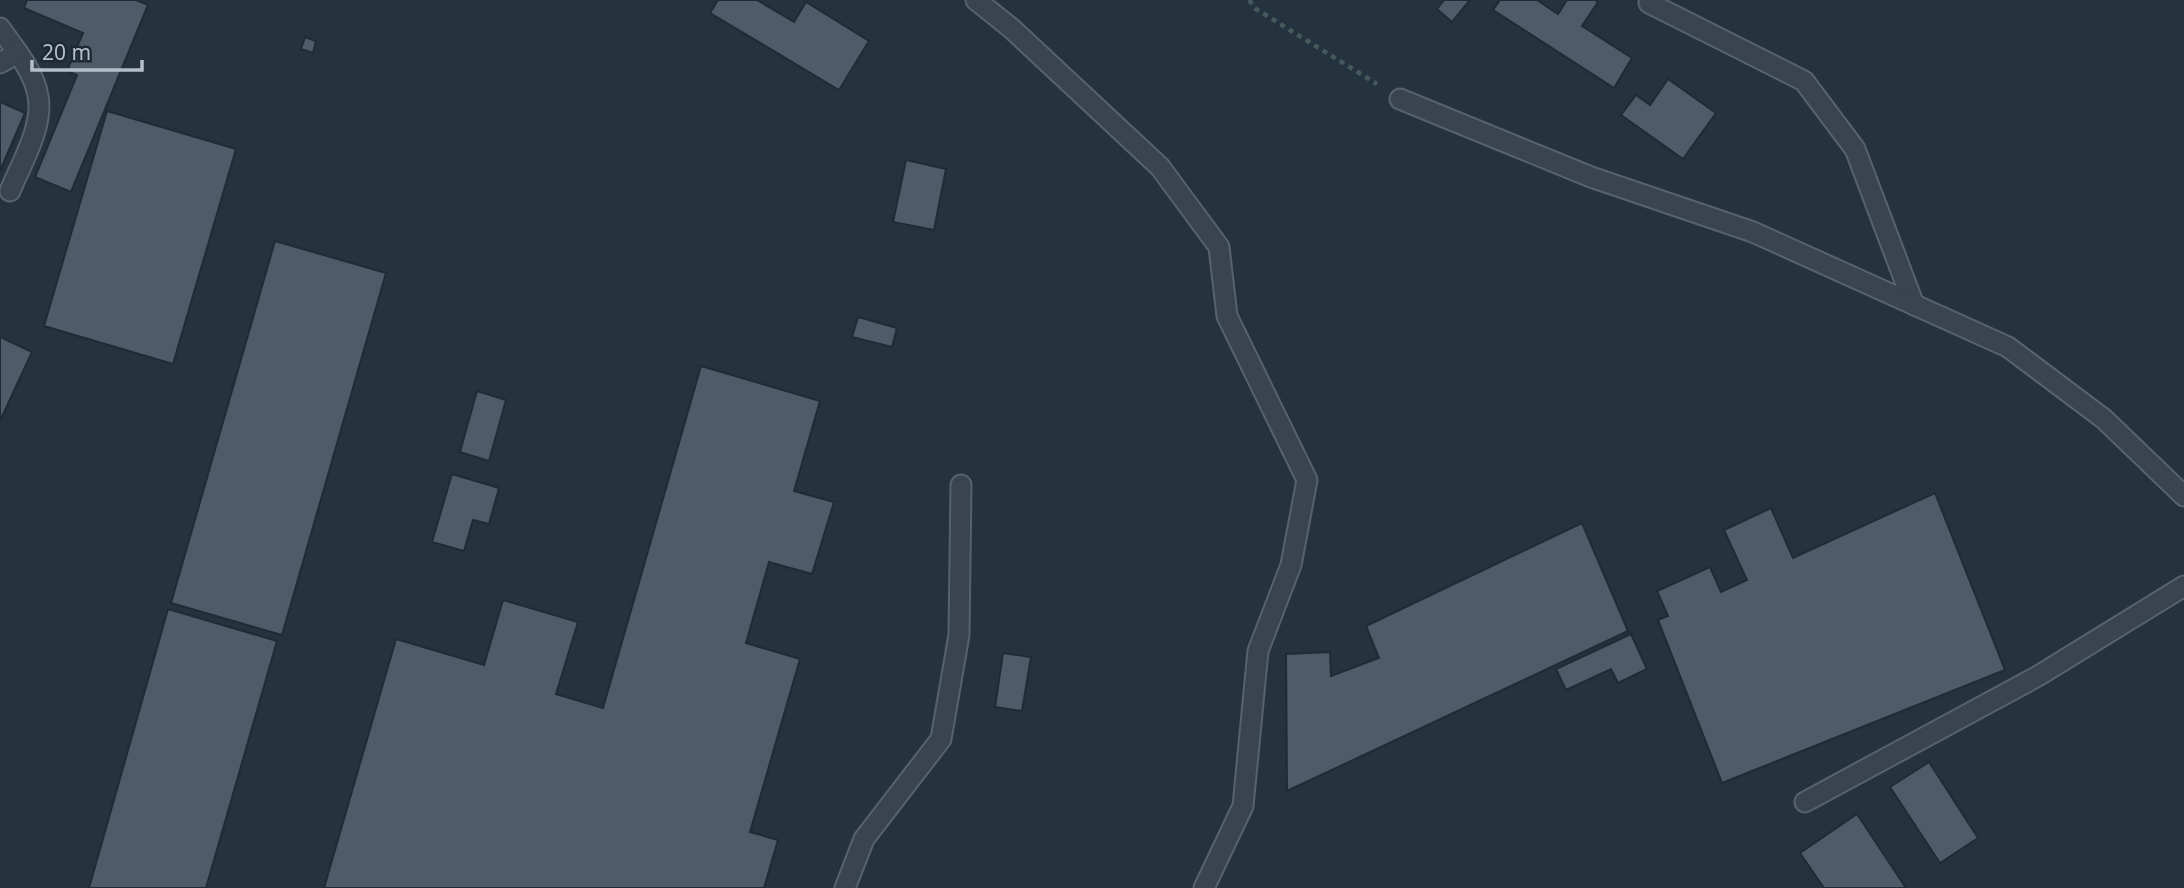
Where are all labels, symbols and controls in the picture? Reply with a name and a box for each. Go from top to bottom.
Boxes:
scale bar [32,28,142,72]
text: 20 m [42,38,91,66]

